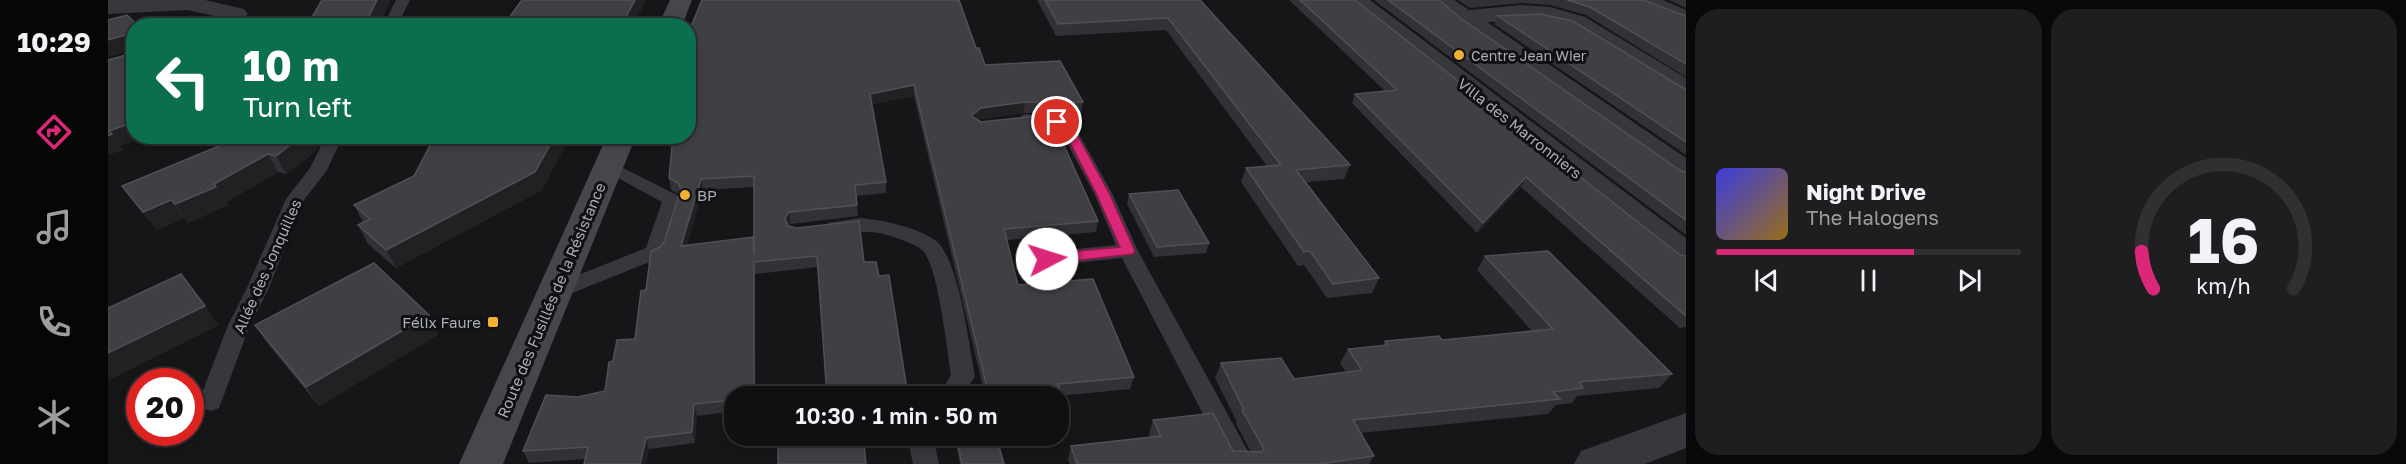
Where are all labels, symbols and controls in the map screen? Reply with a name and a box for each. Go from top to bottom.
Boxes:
text: 10:29 [17,26,91,58]
text: 10 m [243,40,339,90]
icon: left [144,42,222,120]
place label: Centre Jean Wier [1471,47,1587,64]
marker: Centre Jean Wier [1452,48,1466,62]
street label: Villa des Marronniers [1454,74,1586,182]
text: Turn left [243,91,352,123]
pin [1031,96,1082,147]
icon: arrive [1040,105,1073,138]
icon: directions [33,111,75,153]
text: Night Drive [1806,178,1926,205]
street label: Route des Fusillés de la Résistance [493,179,609,420]
place label: BP [697,186,717,204]
marker: BP [678,188,692,202]
street label: Allée des Jonquilles [229,196,305,336]
text: 16 [2188,202,2260,277]
text: The Halogens [1806,205,1939,229]
icon: music [33,206,75,248]
position arrow [1015,227,1079,291]
icon: previous [1750,264,1783,297]
icon: pause [1852,264,1885,297]
icon: next [1953,264,1986,297]
text: km/h [2196,273,2251,299]
icon: phone [33,301,75,343]
place label: Félix Faure [402,313,481,331]
marker: Félix Faure [486,315,500,329]
speed limit sign: 20 [126,368,204,446]
icon: climate [33,396,75,438]
text: 10:30 · 1 min · 50 m [795,402,998,429]

